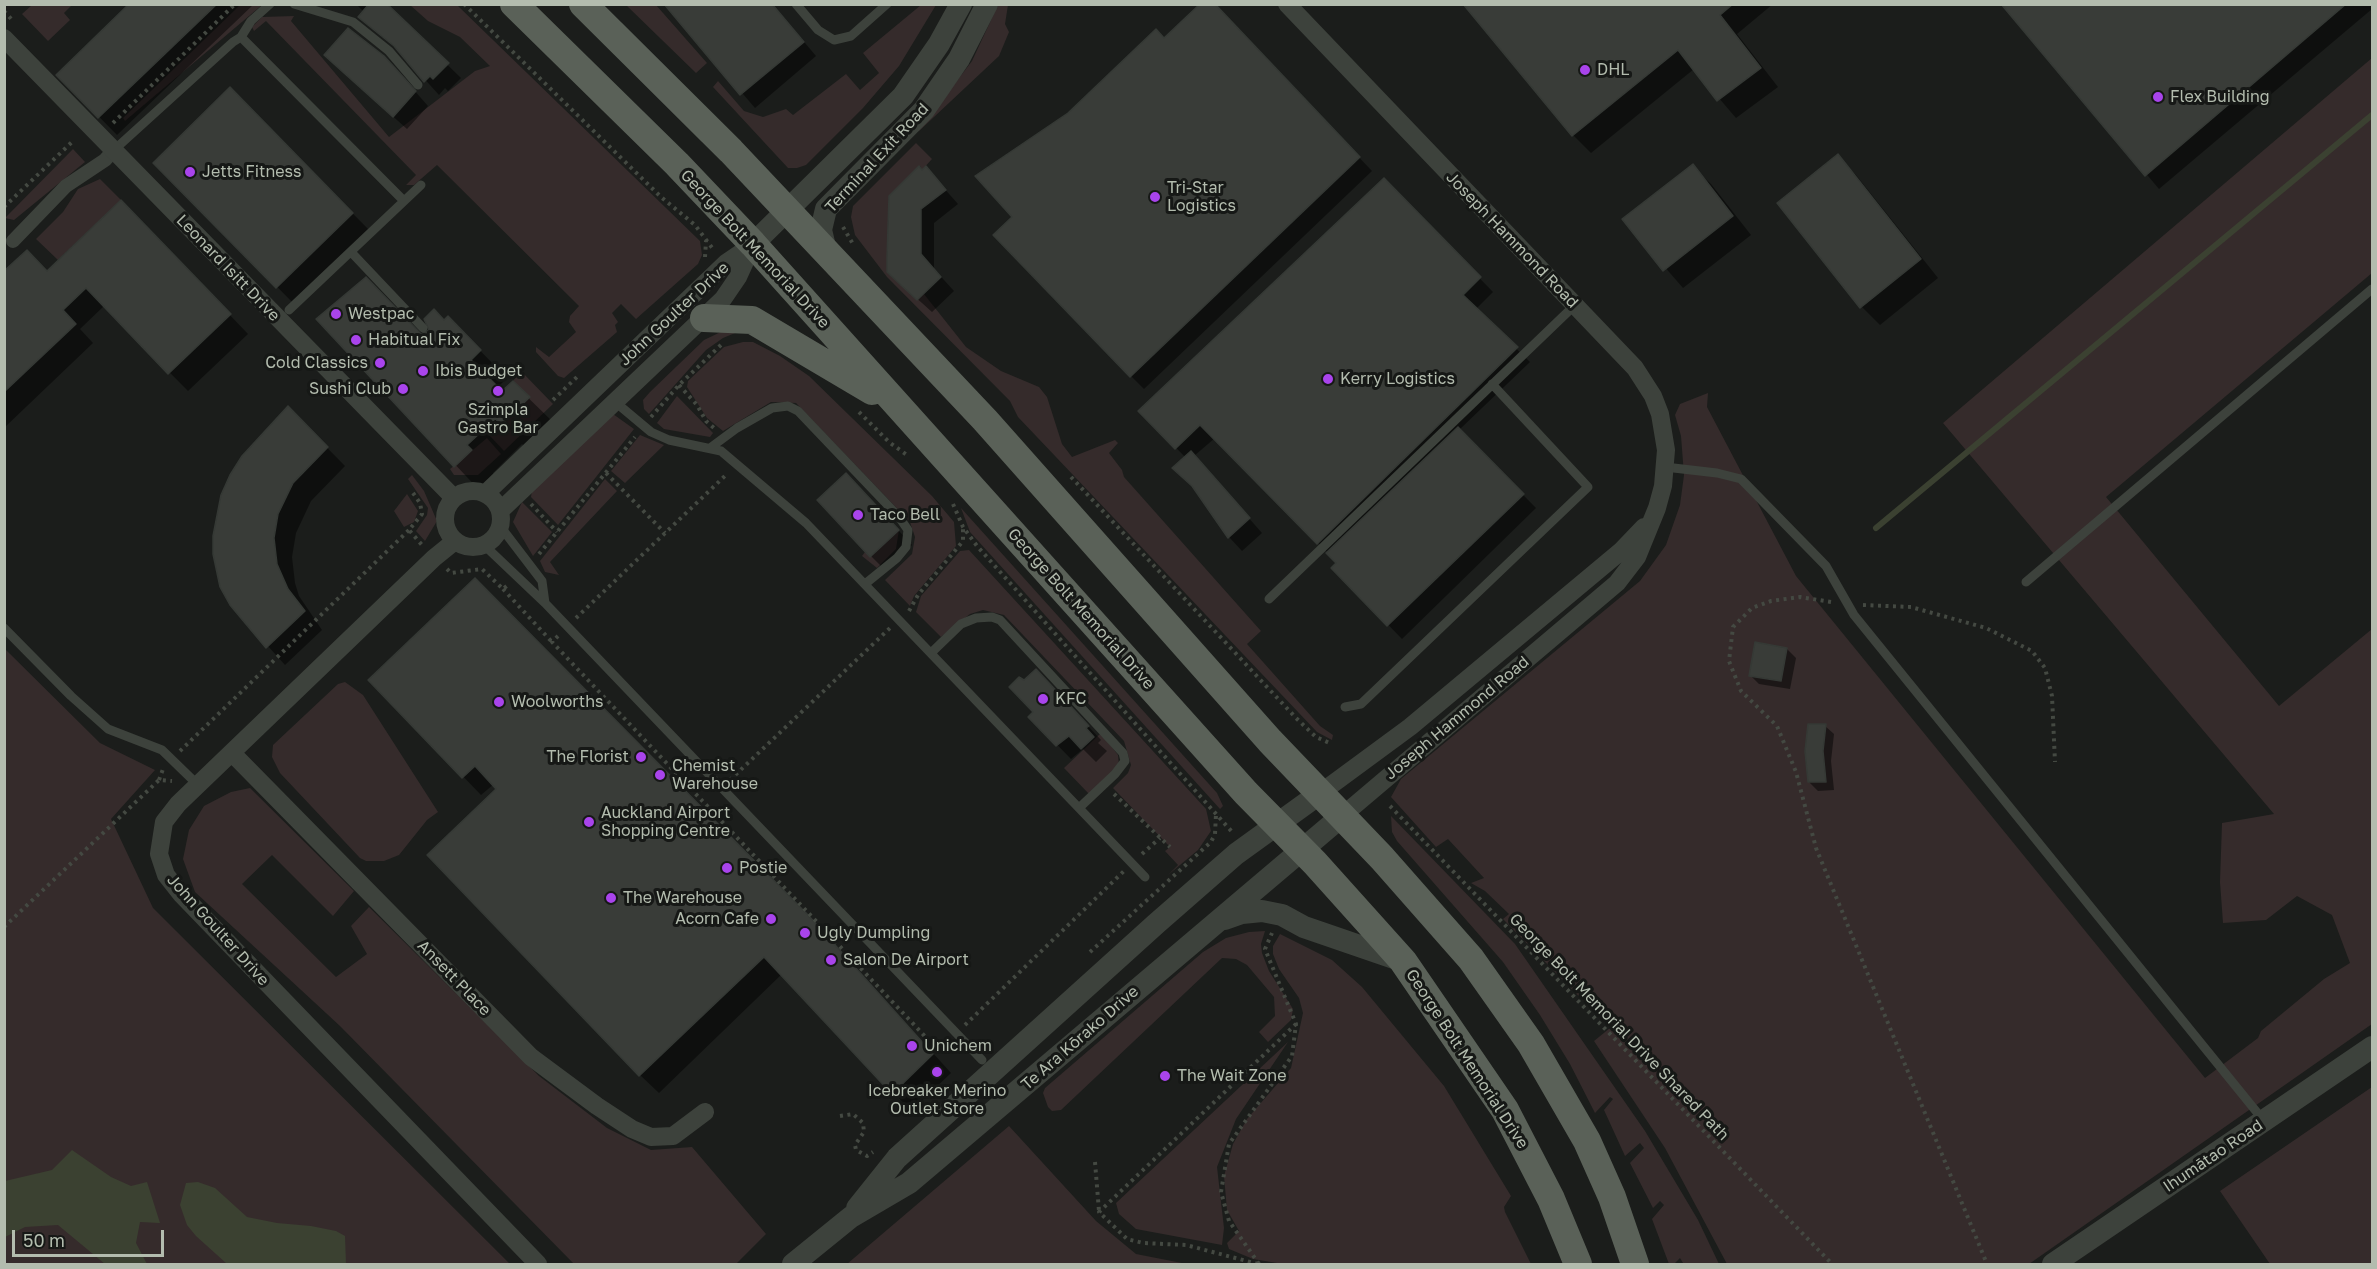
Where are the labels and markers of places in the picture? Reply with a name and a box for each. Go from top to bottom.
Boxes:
place label: DHL [1597,60,1629,80]
marker: DHL [1578,63,1592,77]
place label: Flex Building [2170,87,2270,107]
marker: Flex Building [2151,90,2165,104]
place label: Jetts Fitness [202,162,302,182]
marker: Jetts Fitness [183,165,197,179]
place label: Tri-Star Logistics [1167,178,1236,216]
marker: Tri-Star Logistics [1148,190,1162,204]
place label: Westpac [348,304,414,324]
marker: Westpac [329,307,343,321]
place label: Habitual Fix [368,330,460,350]
marker: Habitual Fix [349,333,363,347]
place label: Cold Classics [265,353,368,373]
marker: Cold Classics [373,356,387,370]
place label: Ibis Budget [435,361,522,381]
marker: Ibis Budget [416,364,430,378]
place label: Kerry Logistics [1340,369,1455,389]
marker: Kerry Logistics [1321,372,1335,386]
place label: Sushi Club [309,379,391,399]
marker: Sushi Club [396,382,410,396]
marker: Szimpla Gastro Bar [491,384,505,398]
place label: Szimpla Gastro Bar [458,400,538,438]
place label: Taco Bell [870,505,940,525]
marker: Taco Bell [851,508,865,522]
place label: KFC [1055,689,1086,709]
place label: Woolworths [511,692,604,712]
marker: KFC [1036,692,1050,706]
marker: Woolworths [492,695,506,709]
place label: The Florist [546,747,629,767]
marker: The Florist [634,750,648,764]
place label: Chemist Warehouse [672,756,758,794]
marker: Chemist Warehouse [653,768,667,782]
place label: Auckland Airport Shopping Centre [601,803,730,841]
marker: Auckland Airport Shopping Centre [582,815,596,829]
place label: Postie [739,858,787,878]
marker: Postie [720,861,734,875]
place label: The Warehouse [623,888,742,908]
marker: The Warehouse [604,891,618,905]
place label: Acorn Cafe [675,909,759,929]
marker: Acorn Cafe [764,912,778,926]
place label: Ugly Dumpling [817,923,930,943]
marker: Ugly Dumpling [798,926,812,940]
place label: Salon De Airport [843,950,969,970]
marker: Salon De Airport [824,953,838,967]
place label: Unichem [924,1036,992,1056]
marker: Unichem [905,1039,919,1053]
marker: Icebreaker Merino Outlet Store [930,1065,944,1079]
place label: The Wait Zone [1177,1066,1286,1086]
marker: The Wait Zone [1158,1069,1172,1083]
place label: Icebreaker Merino Outlet Store [868,1081,1006,1119]

